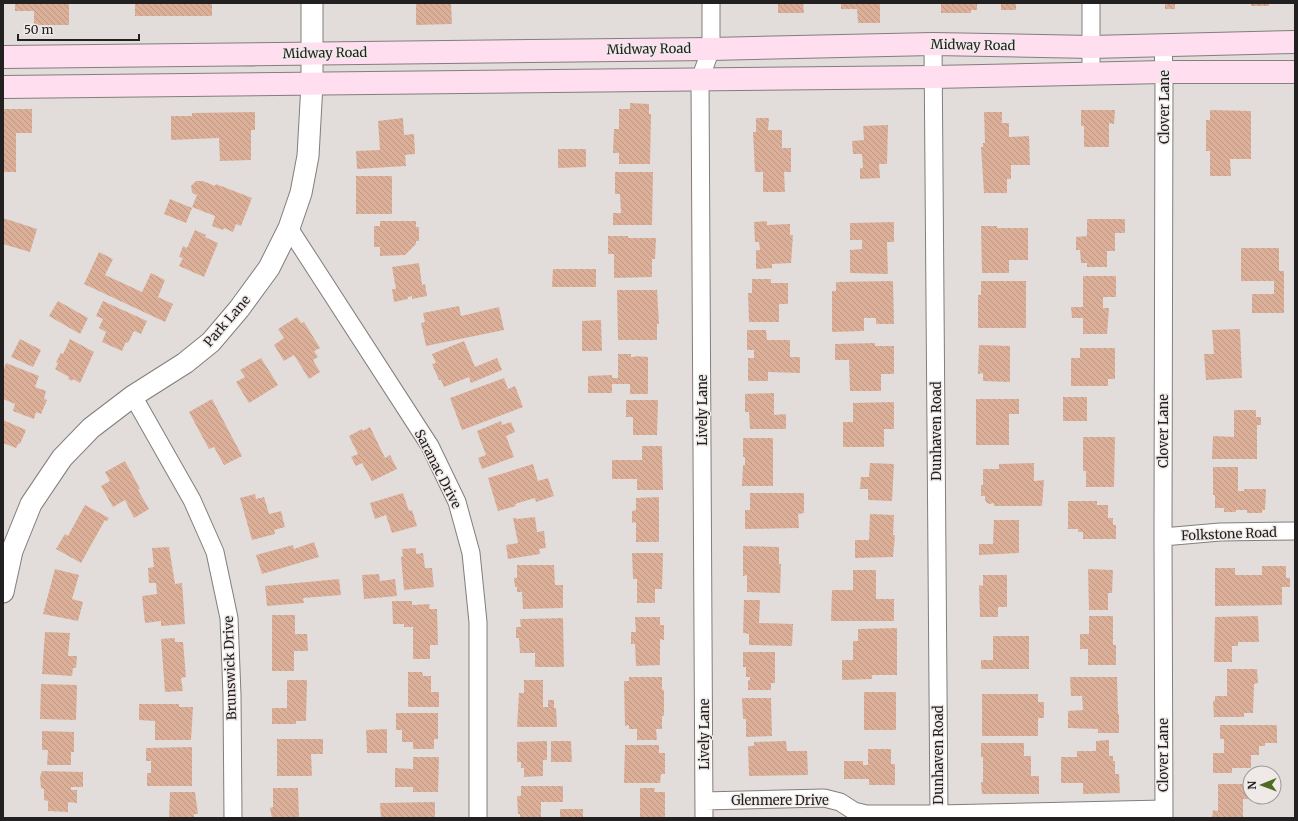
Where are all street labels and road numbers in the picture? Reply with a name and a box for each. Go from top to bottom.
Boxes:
street label: Midway Road [930,36,1016,54]
street label: Midway Road [606,40,692,58]
street label: Midway Road [282,44,368,62]
street label: Clover Lane [1156,70,1173,144]
street label: Park Lane [200,292,254,350]
street label: Lively Lane [694,374,711,446]
street label: Dunhaven Road [928,381,945,481]
street label: Clover Lane [1155,394,1172,468]
street label: Saranac Drive [411,427,465,512]
street label: Folkstone Road [1181,524,1277,544]
street label: Brunswick Drive [220,615,240,720]
street label: Lively Lane [696,698,713,770]
street label: Dunhaven Road [930,705,947,805]
street label: Clover Lane [1155,718,1172,792]
street label: Glenmere Drive [731,792,829,809]

